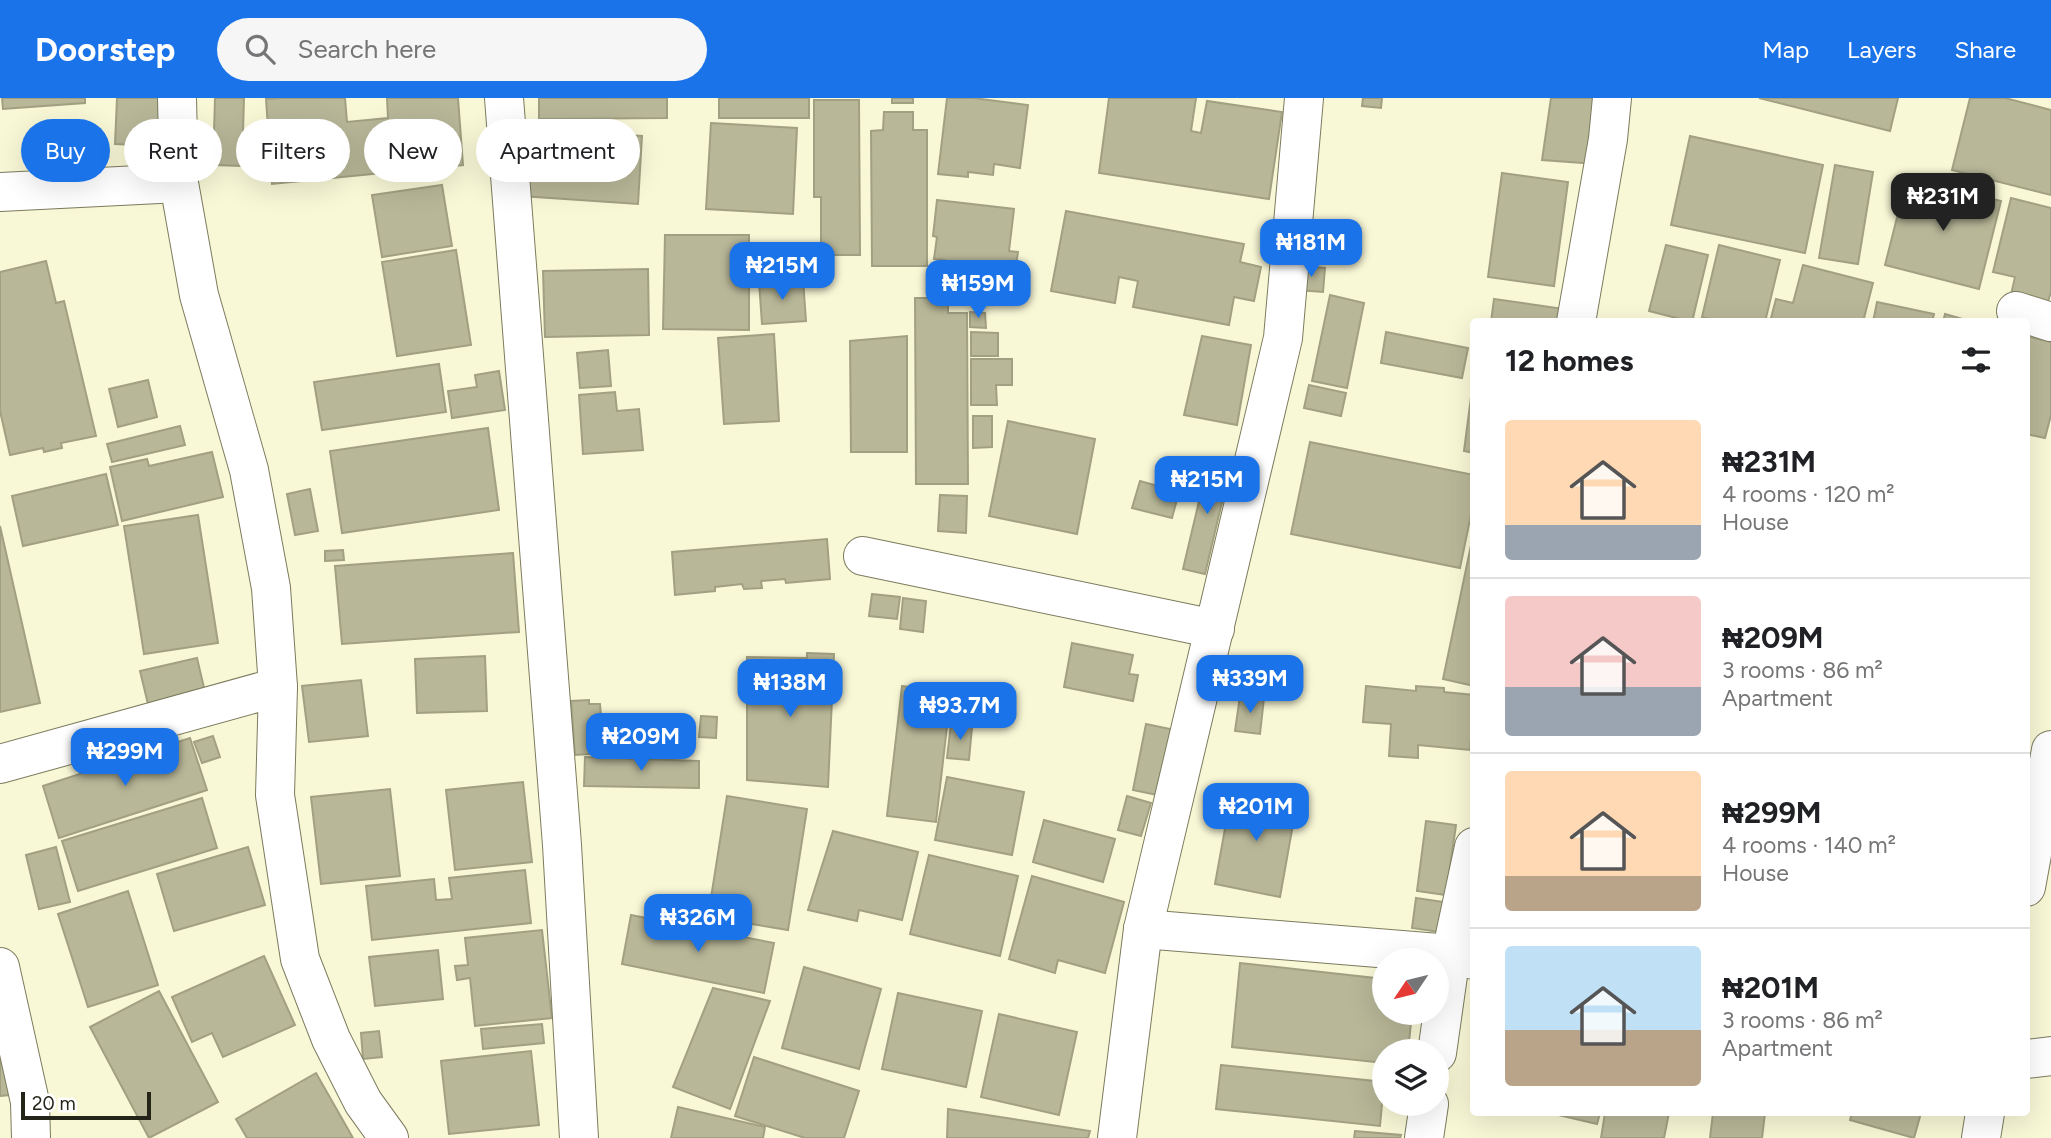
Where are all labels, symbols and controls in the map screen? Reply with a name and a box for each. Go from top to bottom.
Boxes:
search box [217,18,707,81]
text: Doorstep [35,30,175,69]
icon: search [241,30,279,68]
text: Search here [297,33,436,65]
text: Map [1762,35,1809,64]
text: Layers [1847,35,1916,64]
text: Share [1954,35,2016,64]
chip: Buy [21,119,110,182]
chip: Rent [124,119,222,182]
chip: Filters [236,119,350,182]
chip: New [364,119,462,182]
chip: Apartment [476,119,640,182]
pin: ₦231M [1894,174,1992,233]
text: ₦231M [1907,182,1979,210]
pin: ₦181M [1262,220,1360,279]
text: ₦181M [1276,228,1346,256]
pin: ₦215M [733,242,831,302]
text: ₦215M [746,251,818,279]
pin: ₦159M [929,260,1027,320]
text: ₦159M [942,269,1014,297]
icon: filters [1957,341,1995,379]
text: 12 homes [1505,342,1633,379]
text: ₦231M [1722,443,1816,480]
icon: home [1561,448,1645,532]
pin: ₦215M [1158,456,1256,516]
text: ₦215M [1171,465,1243,493]
text: 4 rooms · 120 m² [1722,480,1895,508]
text: House [1722,508,1789,536]
text: ₦209M [1722,619,1824,656]
icon: home [1561,624,1645,708]
pin: ₦339M [1201,656,1299,715]
text: 3 rooms · 86 m² [1722,656,1883,684]
pin: ₦138M [741,660,839,719]
text: ₦339M [1212,664,1288,692]
text: ₦138M [754,668,826,696]
pin: ₦93.7M [903,682,1017,742]
text: Apartment [1722,684,1833,712]
text: ₦93.7M [920,691,1000,719]
pin: ₦209M [592,714,690,773]
text: ₦209M [602,722,680,750]
pin: ₦299M [76,728,174,788]
text: ₦299M [87,737,163,765]
pin: ₦201M [1207,784,1305,843]
text: ₦201M [1219,792,1293,820]
text: ₦299M [1722,794,1822,831]
icon: home [1561,799,1645,883]
text: 4 rooms · 140 m² [1722,831,1896,859]
text: House [1722,859,1789,887]
pin: ₦326M [649,894,747,954]
text: ₦326M [660,903,736,931]
north arrow [1372,948,1449,1026]
map controls [1372,948,1449,1116]
text: ₦201M [1722,969,1819,1006]
icon: home [1561,974,1645,1058]
text: 3 rooms · 86 m² [1722,1006,1883,1034]
text: Apartment [1722,1034,1833,1062]
button: layers [1372,1039,1449,1116]
scale bar [21,1089,150,1121]
text: 20 m [32,1092,76,1115]

